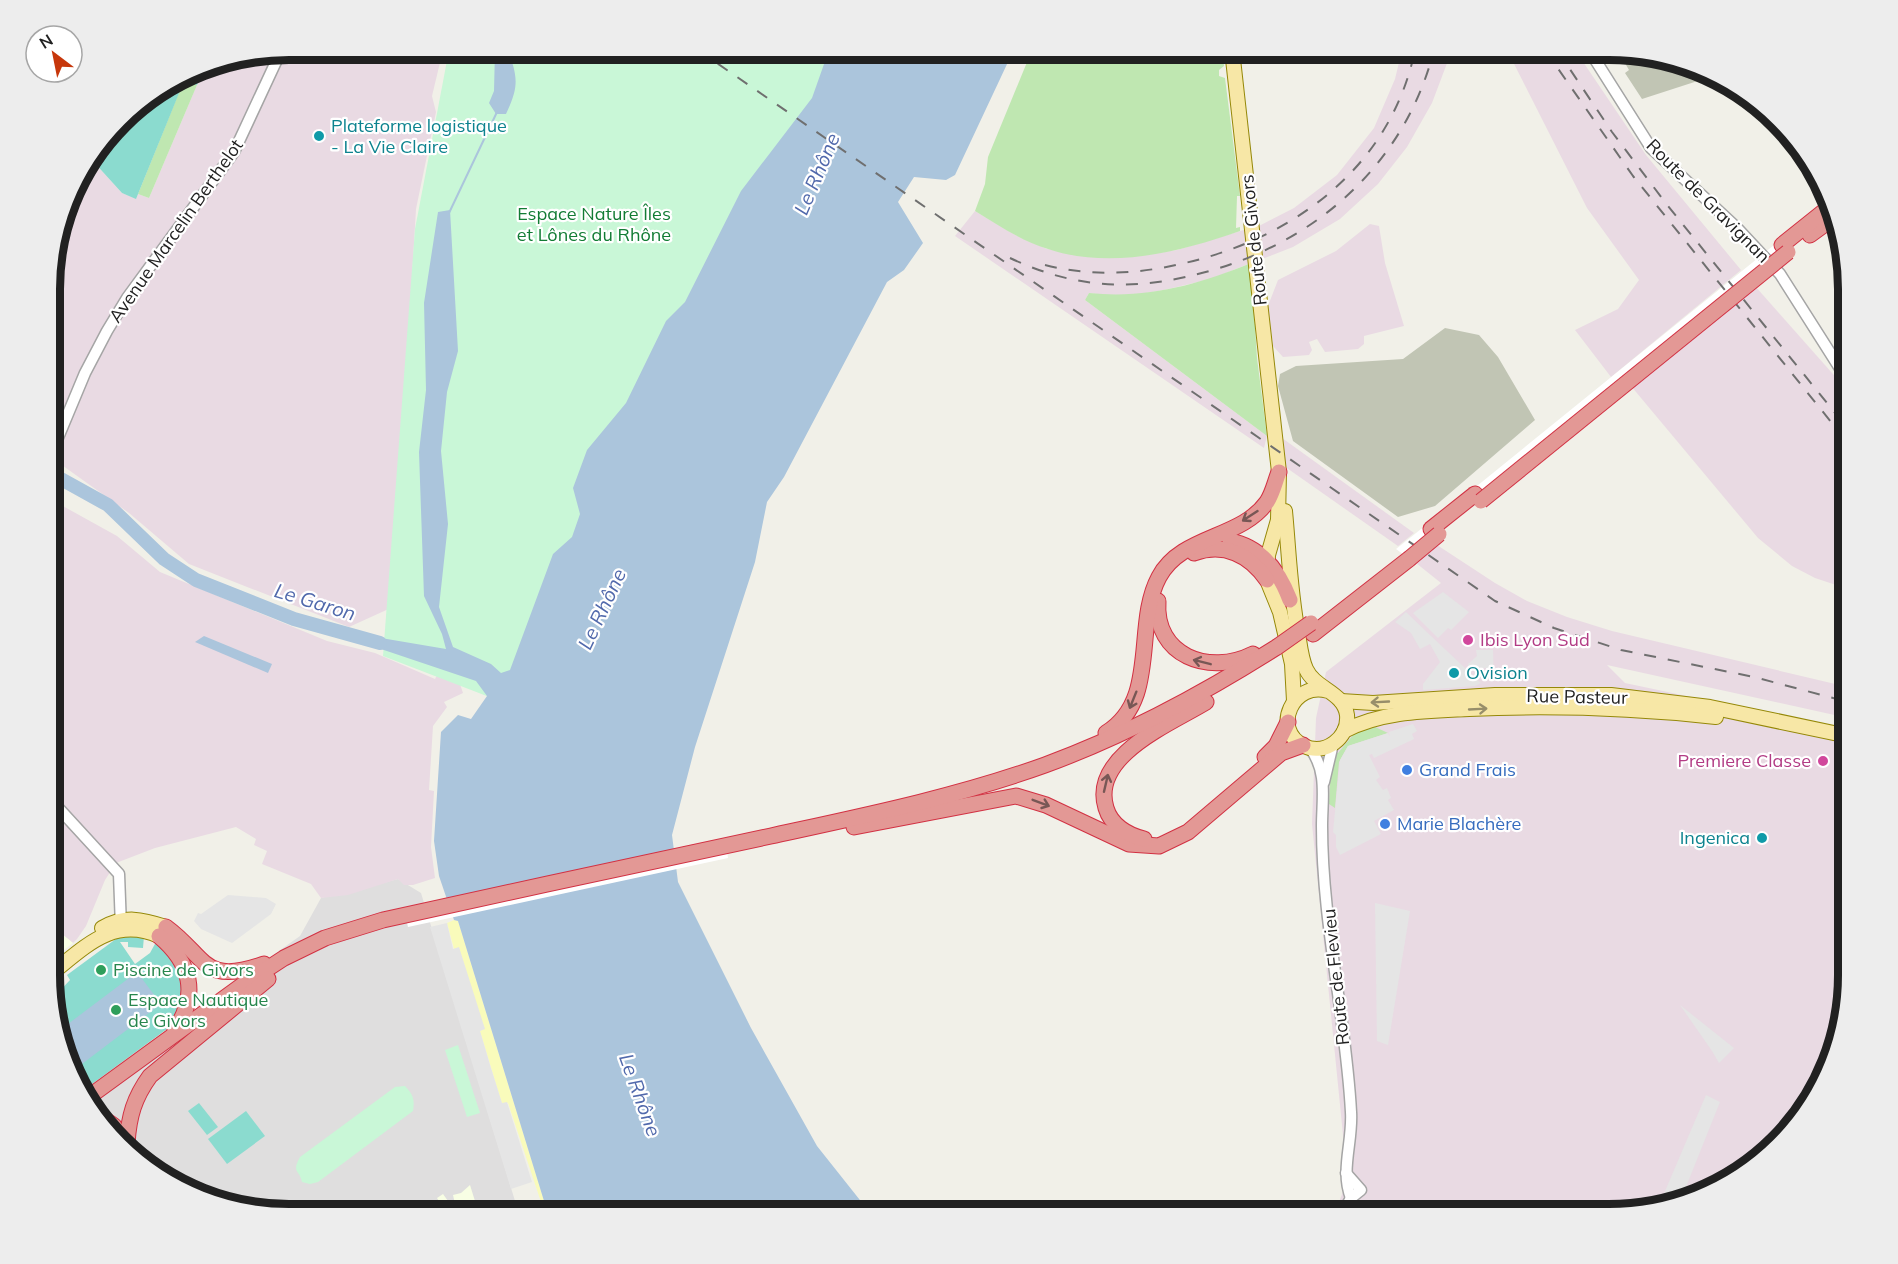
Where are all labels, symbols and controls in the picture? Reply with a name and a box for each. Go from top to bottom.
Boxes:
north arrow [24,24,84,84]
text: N [36,30,56,53]
place label: Plateforme logistique - La Vie Claire [331,114,507,158]
marker: Plateforme logistique - La Vie Claire [312,129,326,143]
water label: Le Rhône [788,129,845,218]
street label: Avenue Marcelin Berthelot [103,134,248,327]
street label: Route de Gravignan [1642,134,1775,267]
street label: Route de Givors [1235,173,1272,307]
park label: Espace Nature Îles et Lônes du Rhône [517,202,671,246]
one-way arrow [1243,510,1259,522]
water label: Le Rhône [572,564,631,653]
water label: Le Garon [271,577,359,626]
place label: Ibis Lyon Sud [1480,628,1590,651]
marker: Ibis Lyon Sud [1461,633,1475,647]
one-way arrow [1193,655,1212,667]
place label: Ovision [1466,661,1528,684]
marker: Ovision [1447,666,1461,680]
street label: Rue Pasteur [1526,684,1628,709]
one-way arrow [1127,690,1138,709]
one-way arrow [1371,697,1391,708]
one-way arrow [1467,703,1487,714]
place label: Premiere Classe [1677,749,1811,772]
marker: Premiere Classe [1816,754,1830,768]
place label: Grand Frais [1419,758,1516,781]
marker: Grand Frais [1400,763,1414,777]
one-way arrow [1101,774,1113,793]
one-way arrow [1031,799,1050,810]
place label: Marie Blachère [1397,812,1521,835]
marker: Marie Blachère [1378,817,1392,831]
place label: Ingenica [1680,826,1750,849]
marker: Ingenica [1755,831,1769,845]
street label: Route de Flevieu [1317,908,1354,1046]
place label: Piscine de Givors [113,958,254,981]
marker: Piscine de Givors [94,963,108,977]
place label: Espace Nautique de Givors [128,988,268,1032]
marker: Espace Nautique de Givors [109,1003,123,1017]
water label: Le Rhône [614,1050,667,1140]

